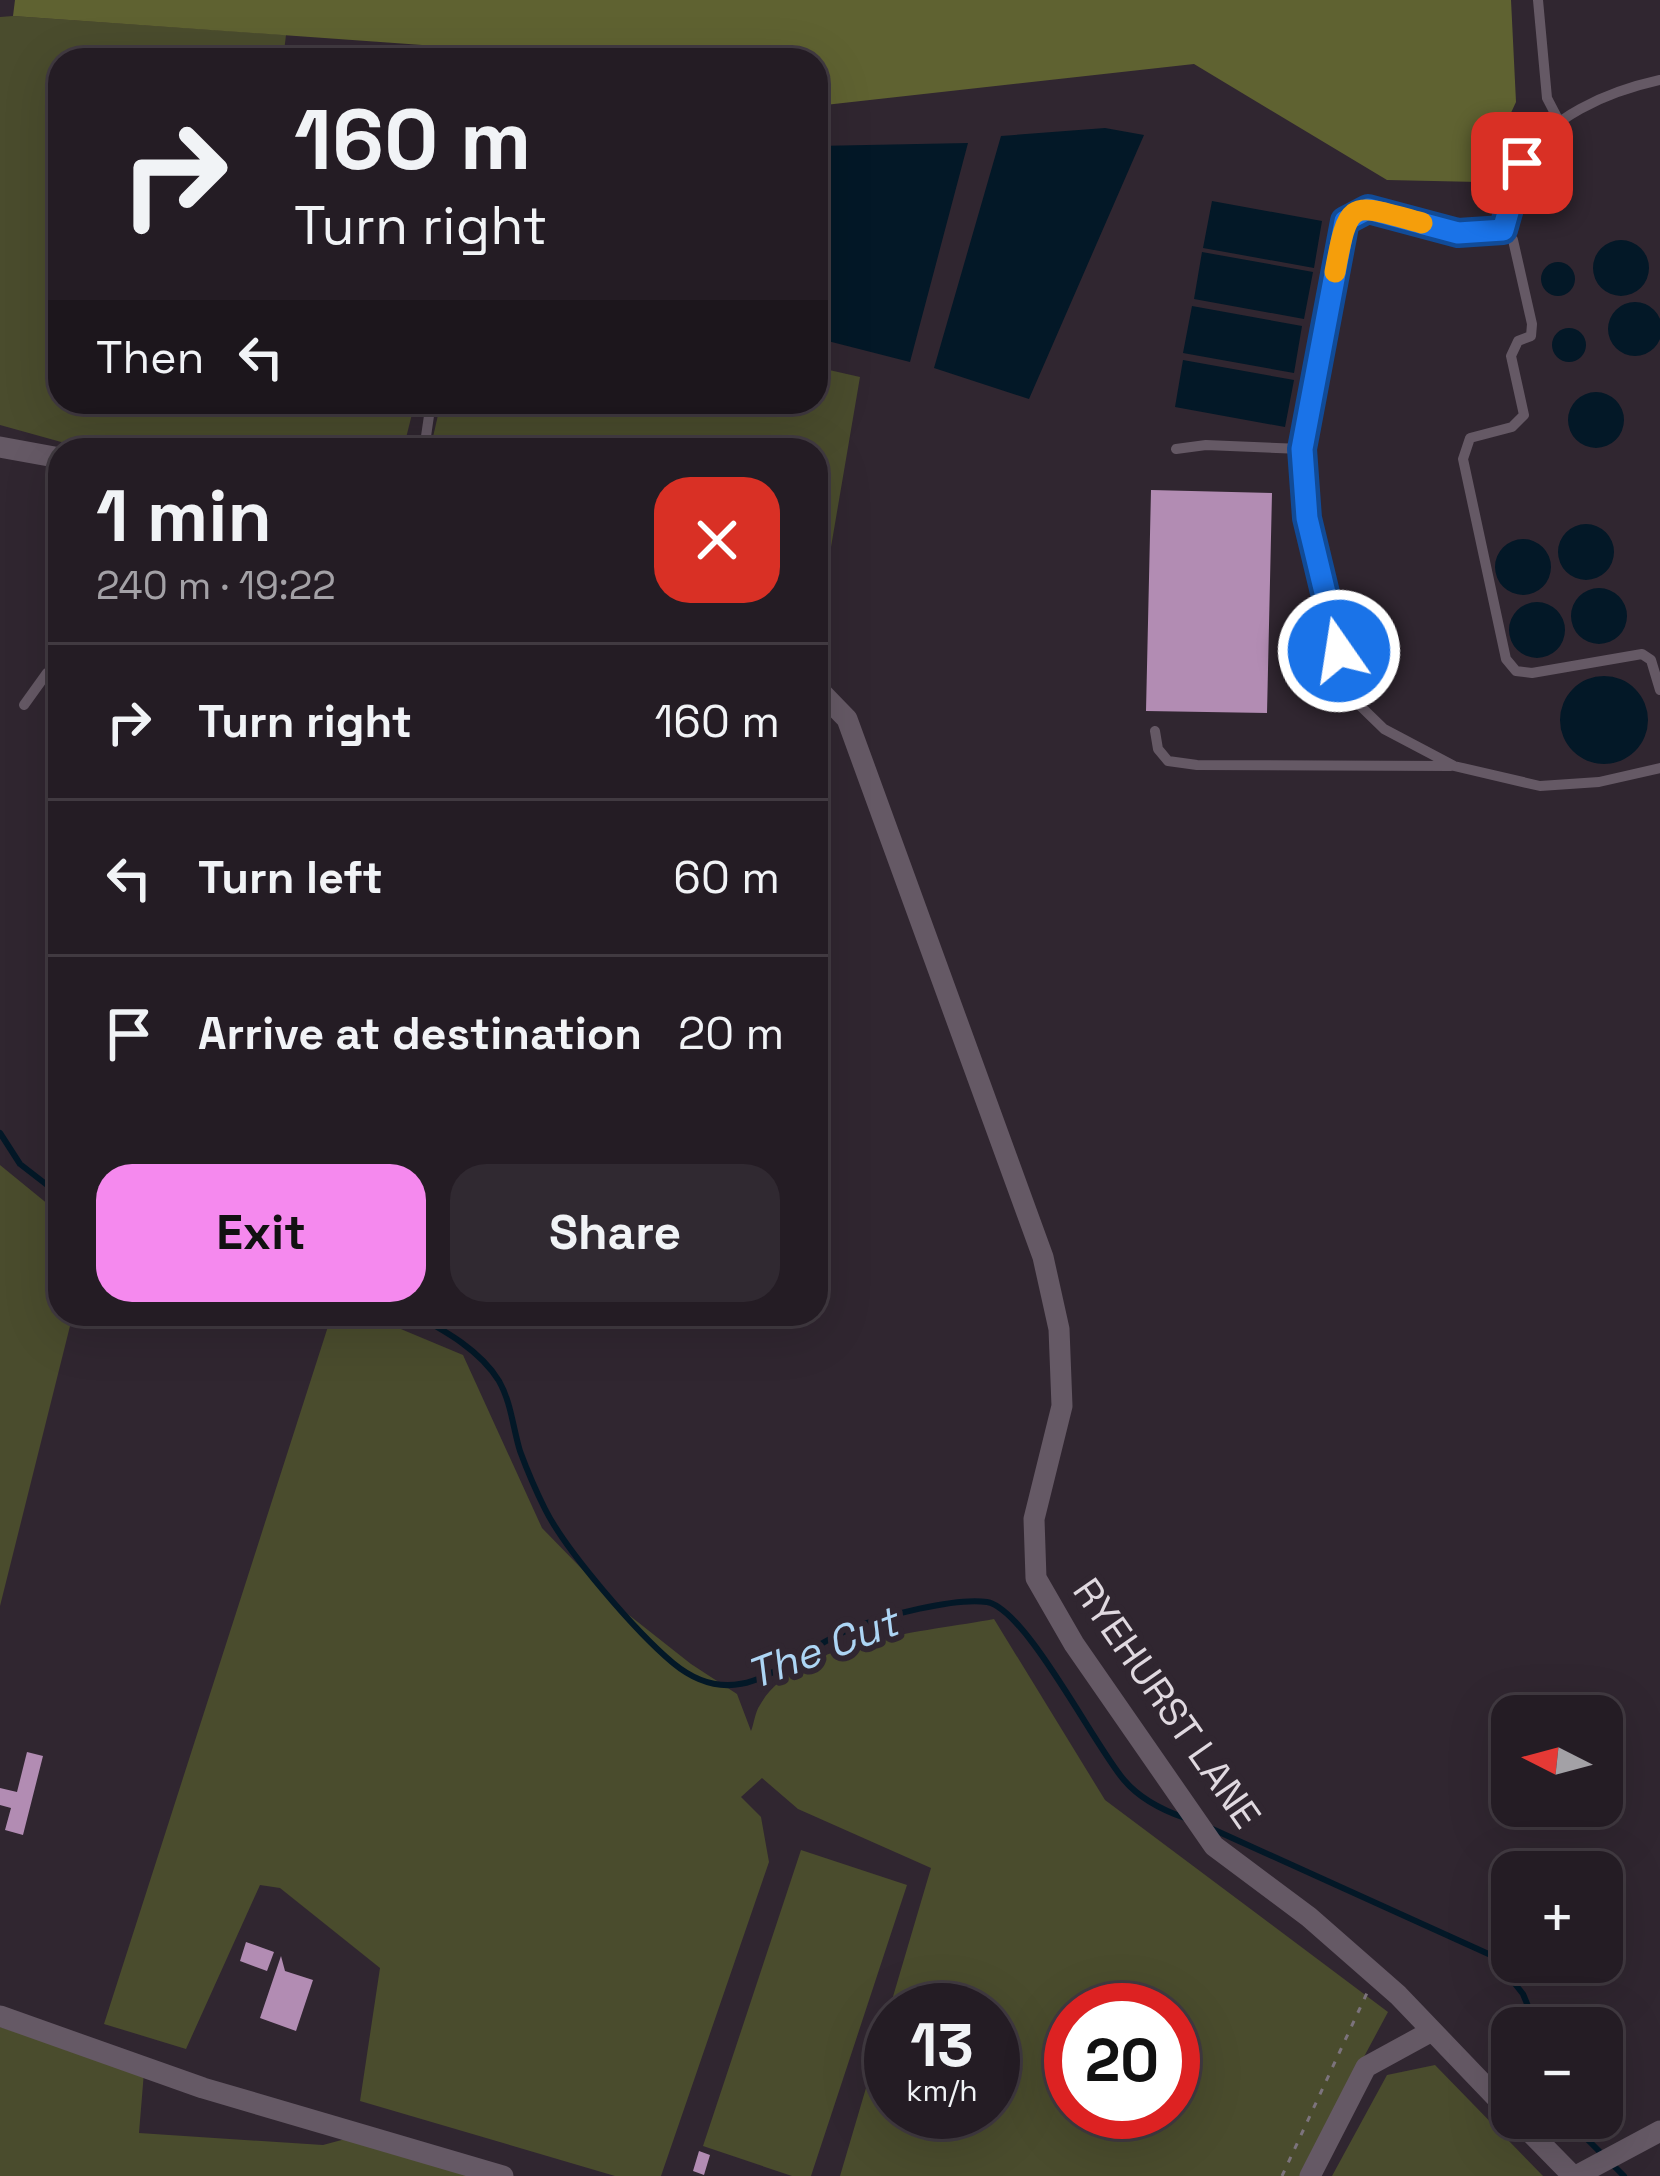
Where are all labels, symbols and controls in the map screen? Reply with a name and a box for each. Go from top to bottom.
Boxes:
text: 160 m [294,86,531,194]
icon: right [96,96,252,252]
pin [1471,112,1573,214]
icon: arrive [1489,130,1555,196]
text: Turn right [294,191,547,260]
icon: left [228,324,294,390]
text: Then [96,329,204,386]
text: 1 min [96,470,272,562]
button: close [654,477,780,603]
text: 240 m · 19:22 [96,561,336,610]
position arrow [1276,588,1402,714]
icon: right [96,689,162,755]
text: Turn right [198,693,412,750]
text: 160 m [655,693,780,750]
icon: left [96,845,162,911]
text: Turn left [198,849,383,906]
text: 60 m [673,849,780,906]
icon: arrive [96,1001,162,1067]
text: Arrive at destination [198,1005,642,1062]
text: 20 m [678,1005,784,1062]
button: Exit [96,1164,426,1302]
button: Share [450,1164,780,1302]
street label: RYEHURST LANE [1062,1568,1272,1838]
water label: The Cut [739,1594,909,1701]
north arrow [1491,1695,1623,1827]
map controls [1491,1695,1623,2139]
button: + [1491,1851,1623,1983]
speed limit sign: 20 [1044,1983,1200,2139]
text: 13 [910,2007,974,2084]
button: − [1491,2007,1623,2139]
text: km/h [906,2071,978,2110]

